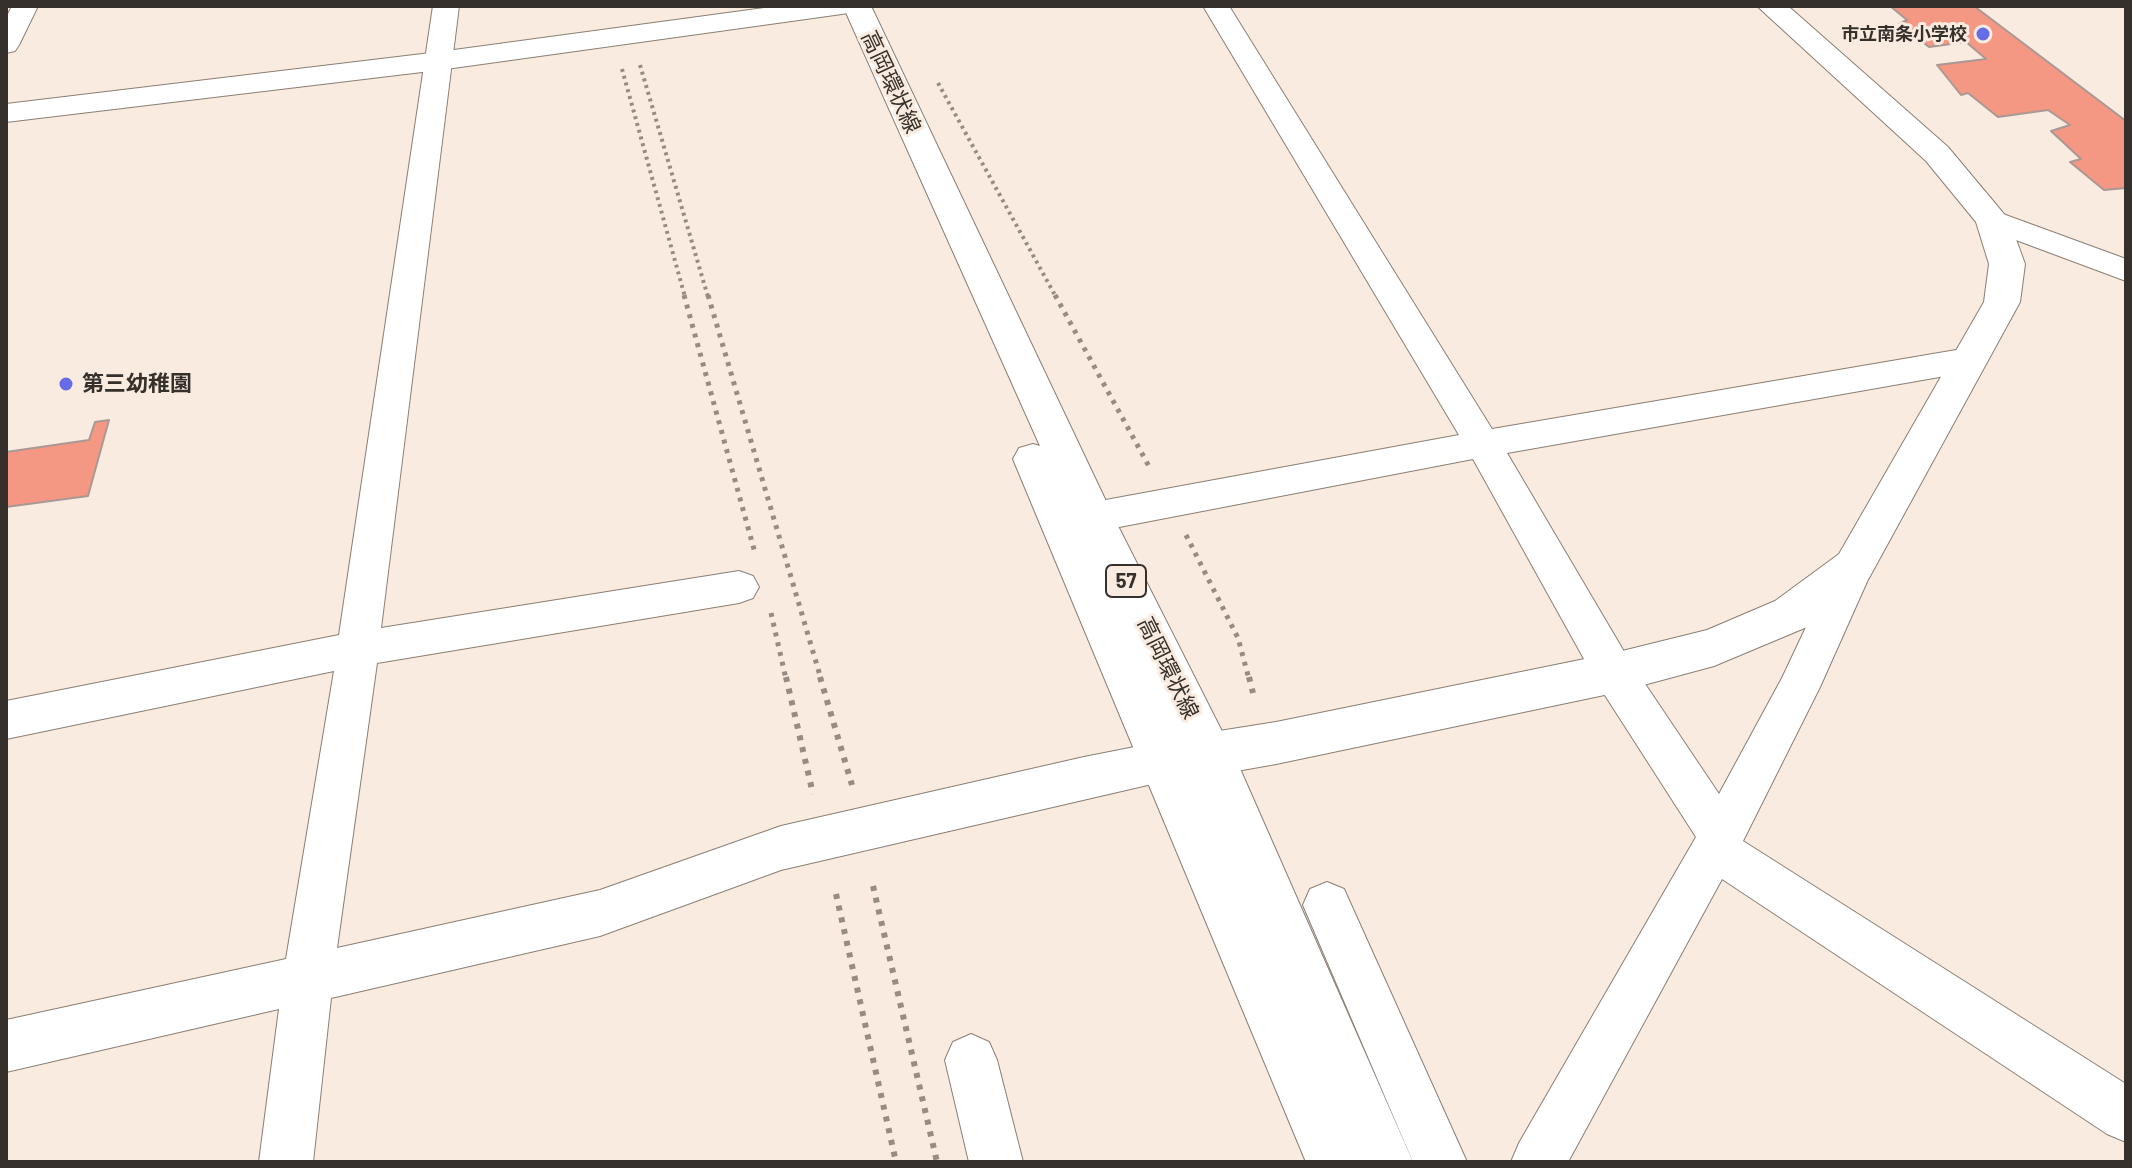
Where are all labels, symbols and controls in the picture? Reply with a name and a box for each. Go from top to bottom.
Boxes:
place label: 市立南条小学校 [1841,23,1967,45]
marker: 市立南条小学校 [1974,25,1992,43]
street label: 高岡環状線 [856,27,926,137]
place label: 第三幼稚園 [82,371,192,397]
marker: 第三幼稚園 [57,375,75,393]
road number: 57 [1106,565,1146,597]
street label: 高岡環状線 [1132,613,1204,723]

